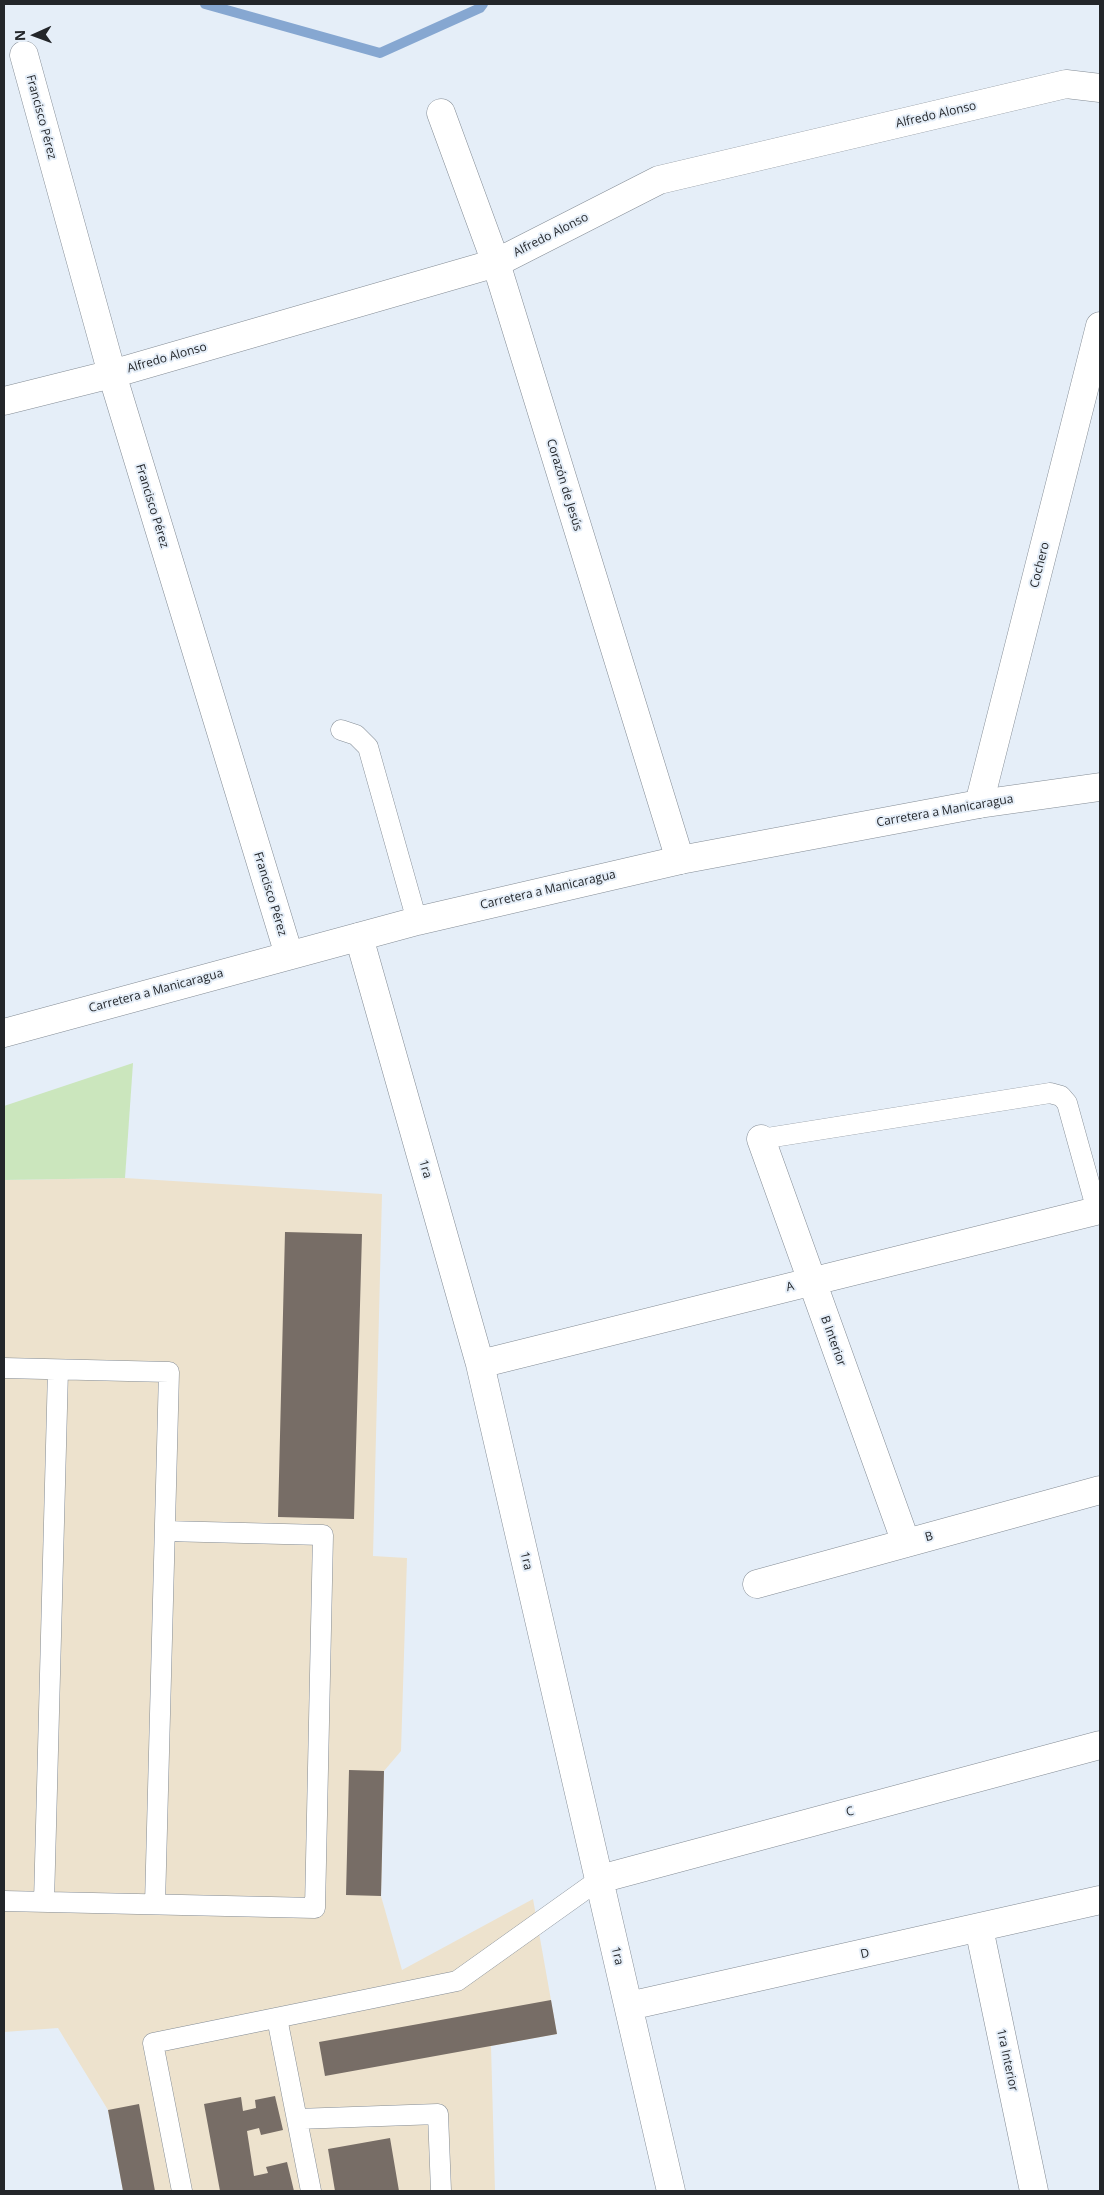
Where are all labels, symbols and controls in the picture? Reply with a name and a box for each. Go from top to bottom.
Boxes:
north arrow [10,10,60,60]
text: N [10,30,29,42]
street label: Francisco Pérez [23,73,59,161]
street label: Alfredo Alonso [894,99,978,131]
street label: Alfredo Alonso [511,210,591,260]
street label: Alfredo Alonso [126,340,208,376]
street label: Corazón de Jesús [543,437,585,533]
street label: Francisco Pérez [132,462,172,550]
street label: Cochero [1027,541,1053,589]
street label: Carretera a Manicaragua [875,792,1015,830]
street label: Francisco Pérez [250,850,290,938]
street label: Carretera a Manicaragua [479,867,617,913]
street label: Carretera a Manicaragua [87,966,225,1016]
street label: 1ra [416,1158,434,1180]
street label: A [785,1279,795,1295]
street label: B Interior [817,1314,849,1368]
street label: B [923,1529,935,1545]
street label: 1ra [517,1550,535,1572]
street label: C [844,1804,856,1820]
street label: 1ra [608,1945,626,1967]
street label: D [859,1946,871,1962]
street label: 1ra Interior [993,2028,1021,2092]

